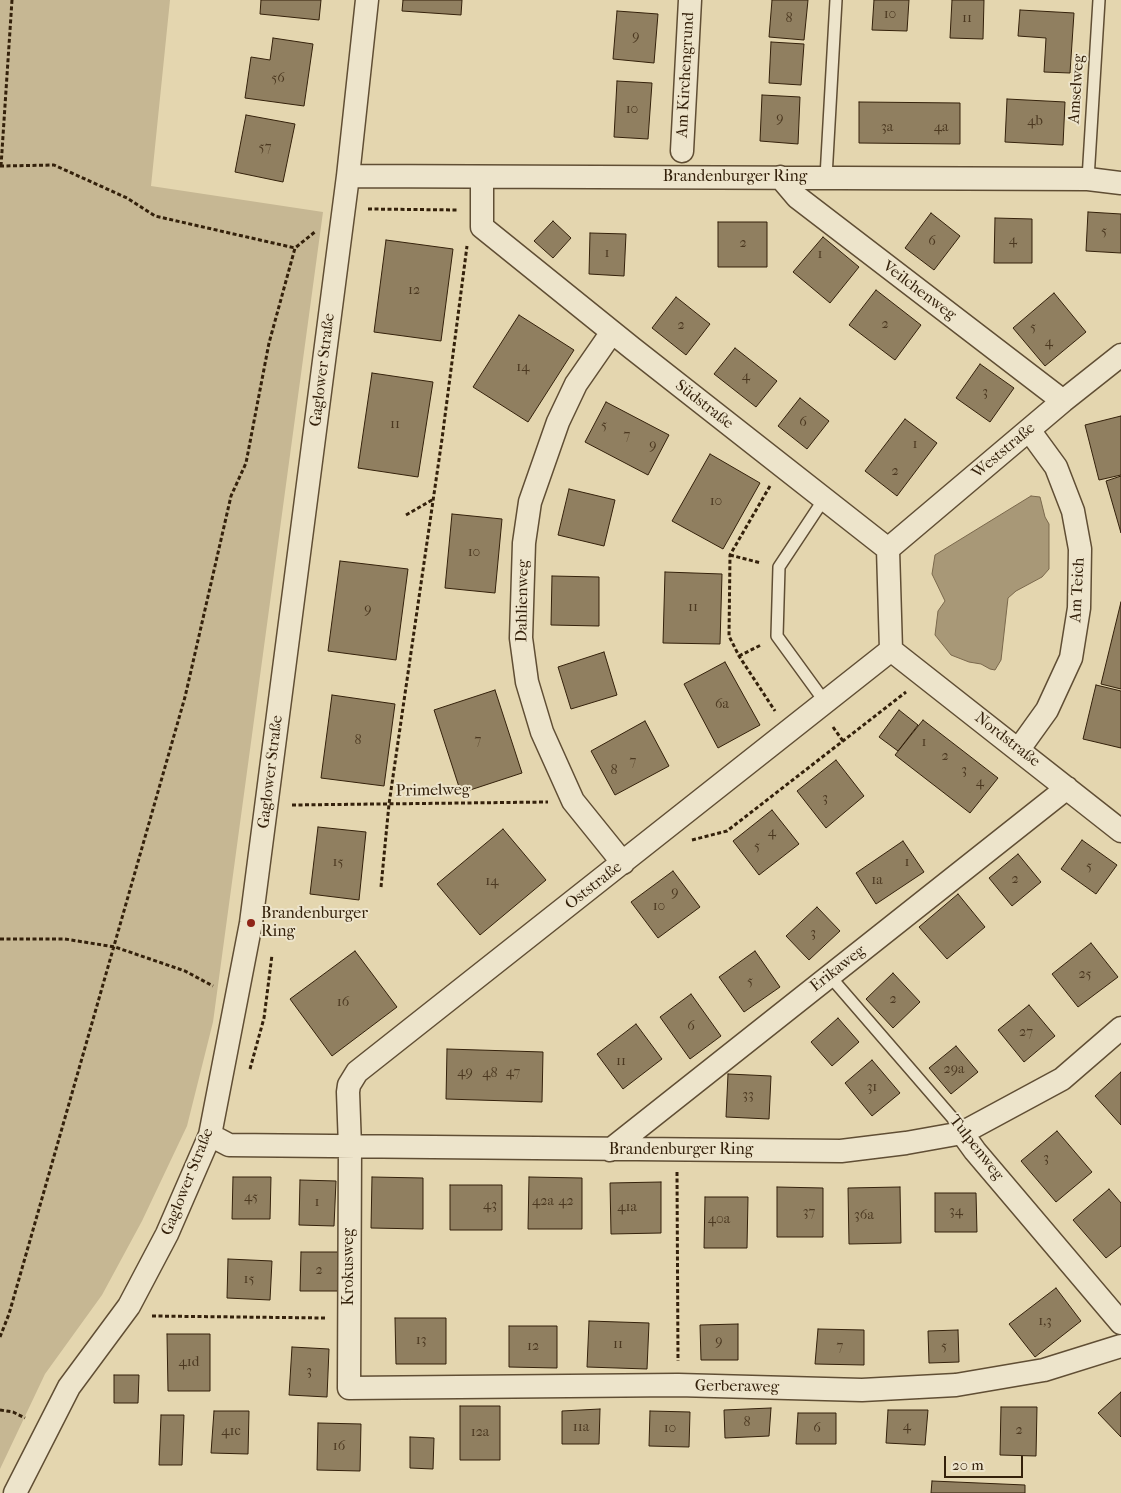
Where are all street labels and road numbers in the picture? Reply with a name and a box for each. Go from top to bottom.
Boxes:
street label: Am Kirchengrund [673,12,699,138]
street label: Amselweg [1065,54,1089,124]
street label: Brandenburger Ring [663,167,807,187]
street label: Veilchenweg [878,257,960,325]
street label: Gaglower Straße [307,312,339,428]
street label: Südstraße [671,376,737,434]
street label: Weststraße [968,419,1040,483]
street label: Am Teich [1067,557,1089,623]
street label: Dahlienweg [513,560,533,642]
street label: Nordstraße [970,709,1044,771]
street label: Gaglower Straße [255,714,287,830]
street label: Primelweg [396,781,470,801]
street label: Oststraße [562,858,626,914]
street label: Erikaweg [807,942,869,996]
street label: Tulpenweg [945,1112,1007,1184]
street label: Gaglower Straße [158,1126,218,1238]
street label: Brandenburger Ring [609,1140,753,1160]
street label: Krokusweg [339,1228,359,1306]
street label: Gerberaweg [695,1377,779,1397]

